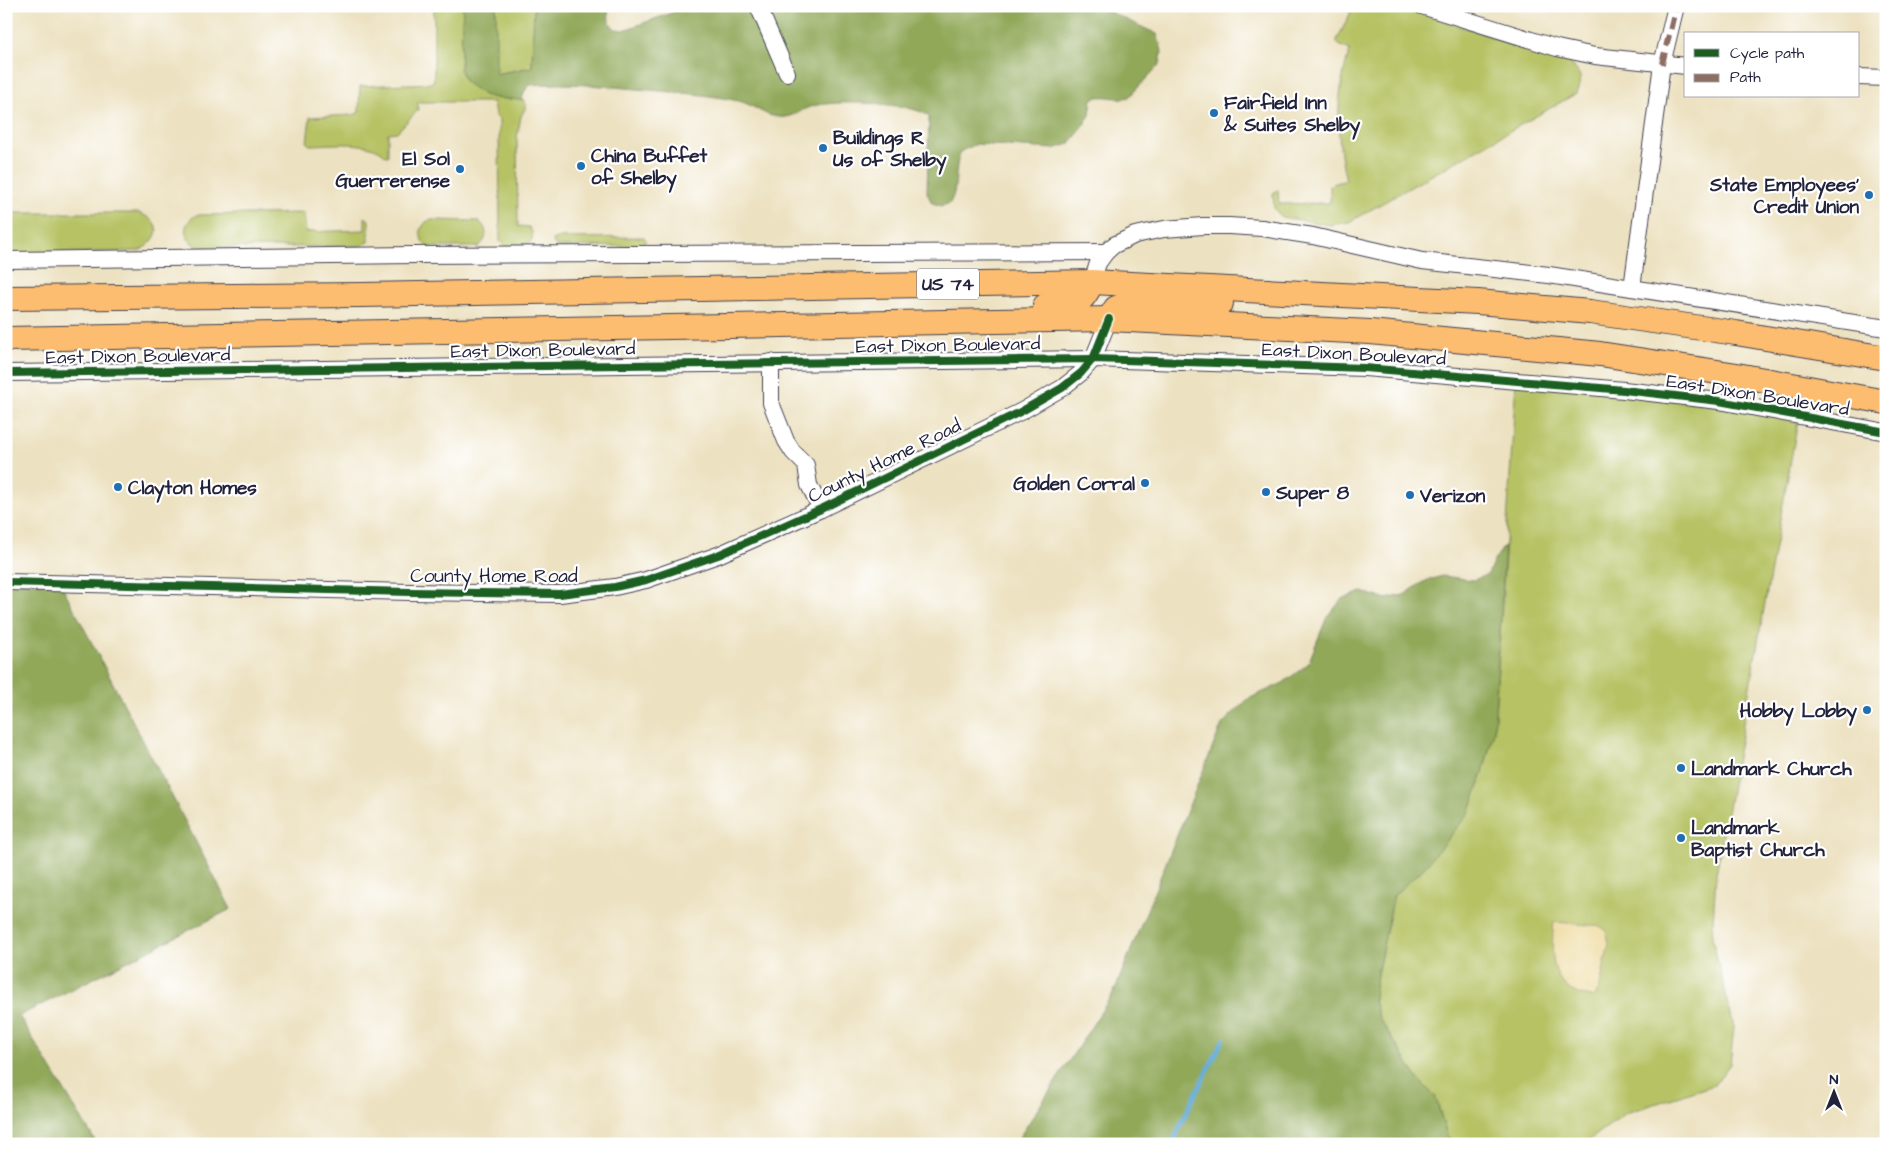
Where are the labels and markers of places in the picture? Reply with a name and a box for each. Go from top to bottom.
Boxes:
place label: Fairfield Inn & Suites Shelby [1223,90,1361,140]
marker: Fairfield Inn & Suites Shelby [1208,107,1220,119]
place label: Buildings R Us of Shelby [833,125,947,175]
marker: Buildings R Us of Shelby [817,142,829,154]
place label: China Buffet of Shelby [591,143,708,193]
place label: El Sol Guerrerense [336,146,451,195]
marker: China Buffet of Shelby [575,160,587,172]
marker: El Sol Guerrerense [454,163,466,175]
place label: State Employees’ Credit Union [1709,172,1859,221]
marker: State Employees’ Credit Union [1863,189,1875,201]
place label: Golden Corral [1013,471,1135,498]
place label: Clayton Homes [128,475,257,503]
marker: Golden Corral [1139,477,1151,489]
place label: Super 8 [1275,480,1350,507]
marker: Clayton Homes [112,481,124,493]
place label: Verizon [1419,483,1486,510]
marker: Super 8 [1260,486,1272,498]
marker: Verizon [1404,489,1416,501]
place label: Hobby Lobby [1740,698,1858,726]
marker: Hobby Lobby [1861,704,1873,716]
place label: Landmark Church [1691,756,1852,783]
marker: Landmark Church [1675,762,1687,774]
place label: Landmark Baptist Church [1691,815,1825,864]
marker: Landmark Baptist Church [1675,832,1687,844]

